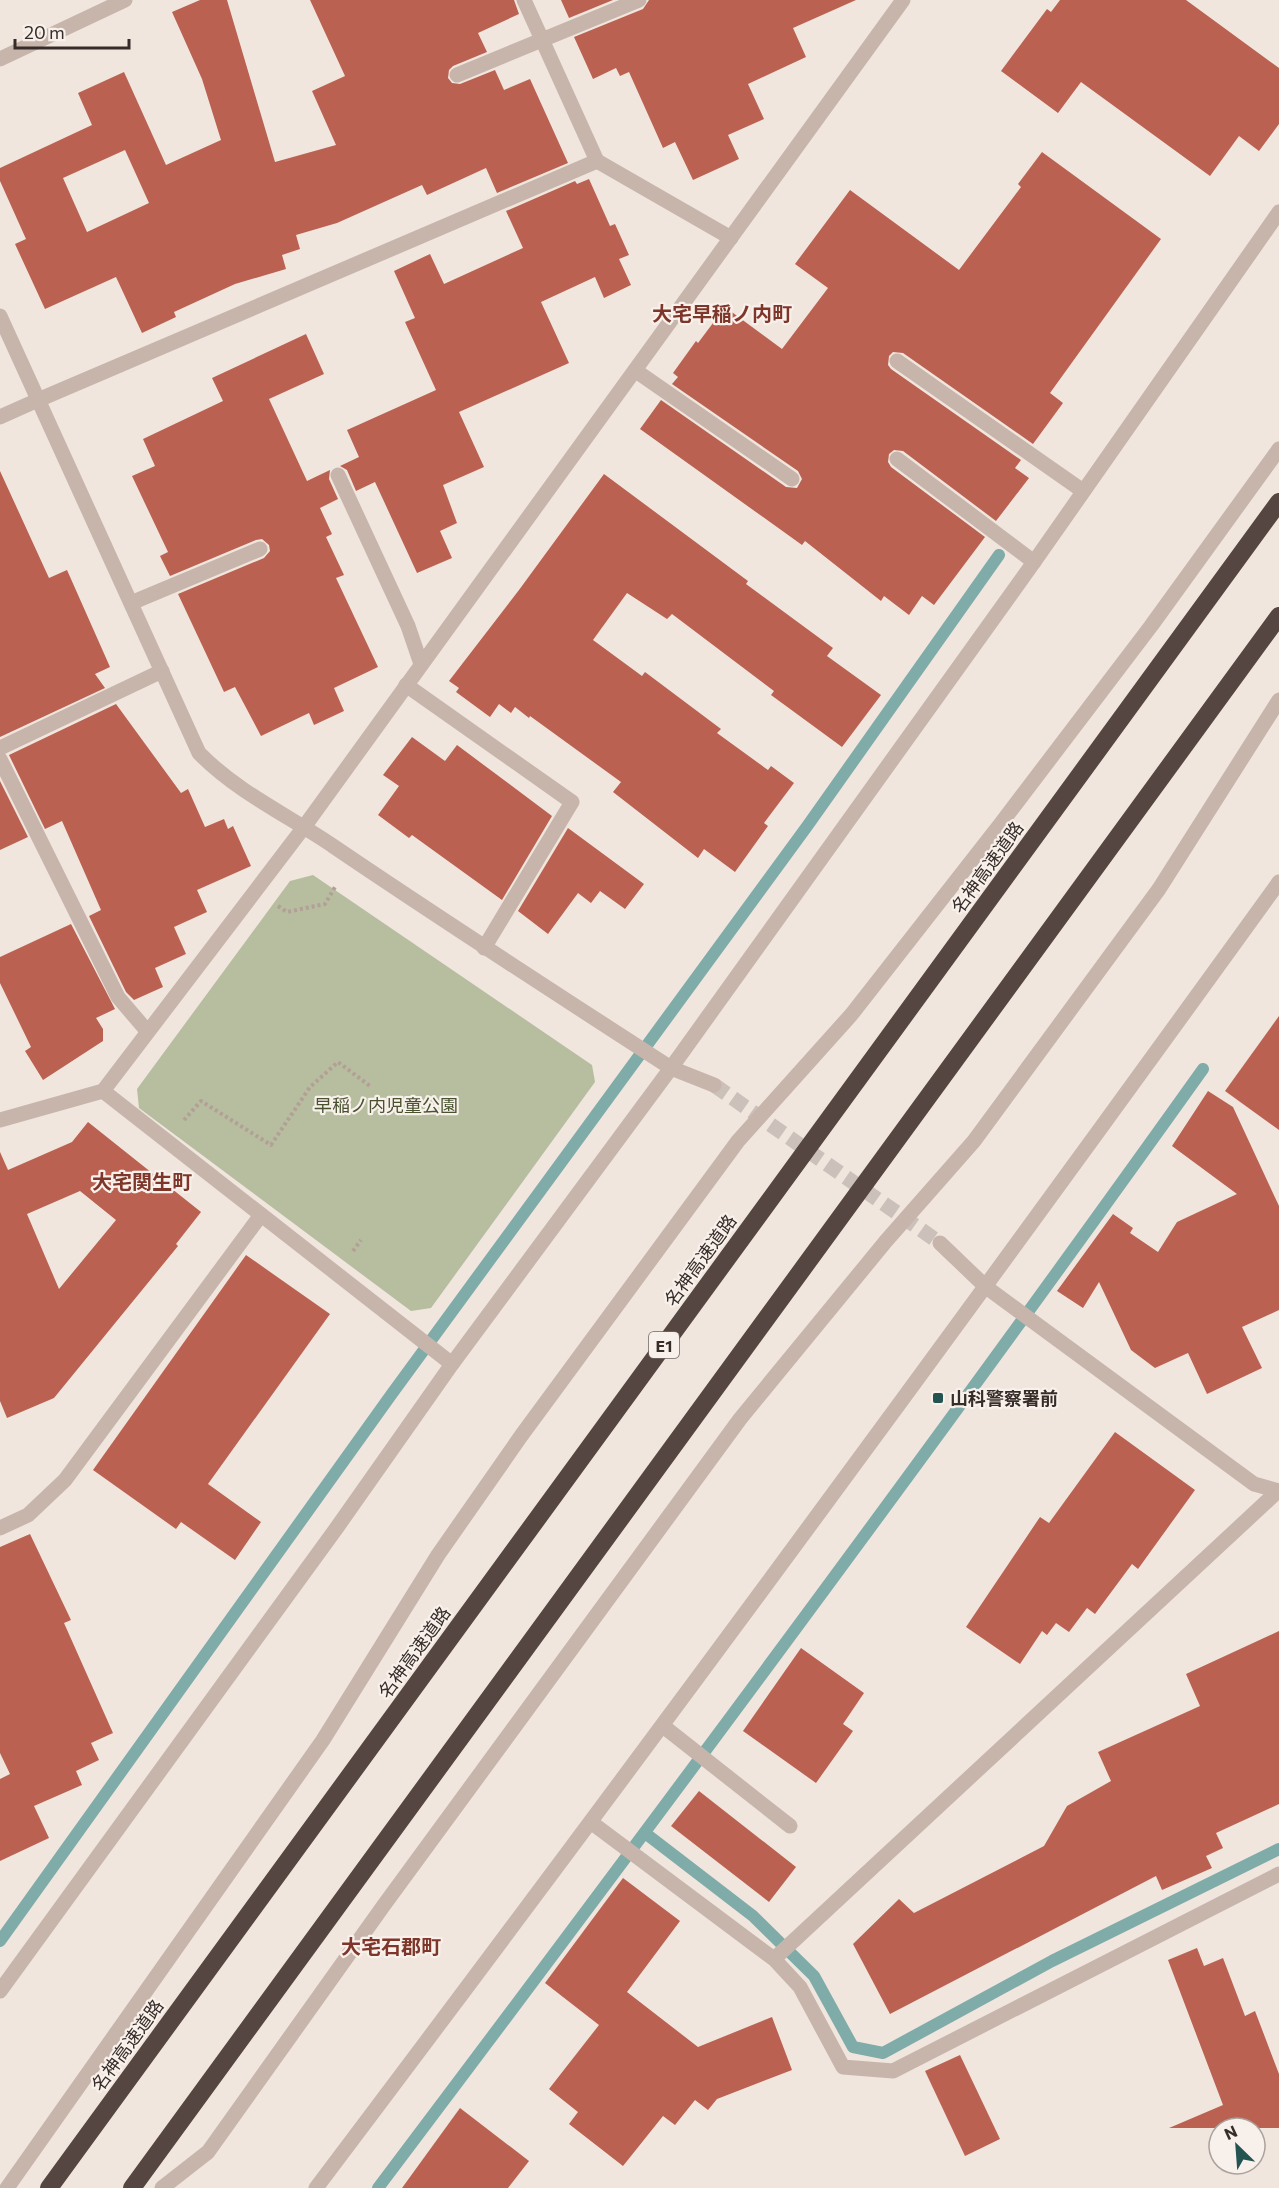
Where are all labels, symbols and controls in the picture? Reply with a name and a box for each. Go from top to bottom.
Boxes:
scale bar [15,12,129,50]
text: 20 m [24,21,65,43]
district label: 大宅早稲ノ内町 [652,301,792,325]
street label: 名神高速道路 [946,817,1028,917]
park label: 早稲ノ内児童公園 [314,1094,458,1116]
district label: 大宅関生町 [92,1169,192,1193]
street label: 名神高速道路 [659,1210,741,1310]
road number: E1 [649,1332,679,1358]
place label: 山科警察署前 [950,1387,1058,1409]
marker: 山科警察署前 [931,1391,945,1405]
street label: 名神高速道路 [373,1602,455,1702]
district label: 大宅石郡町 [341,1934,441,1958]
street label: 名神高速道路 [86,1995,168,2095]
north arrow [1207,2116,1267,2176]
text: N [1221,2121,1240,2143]

